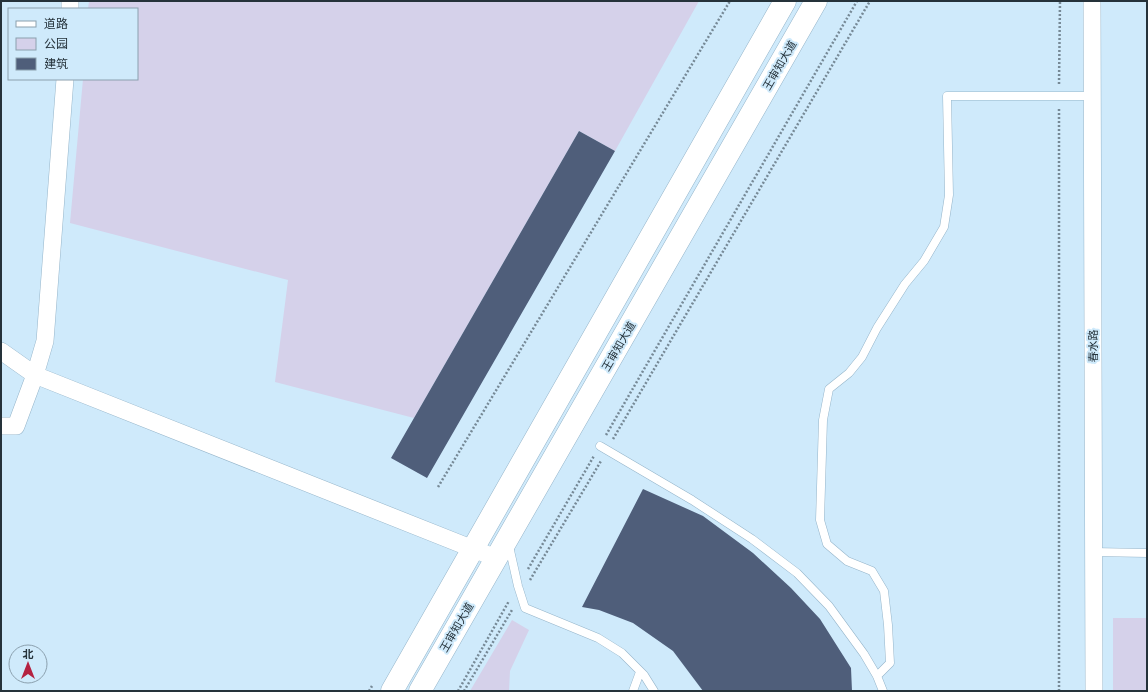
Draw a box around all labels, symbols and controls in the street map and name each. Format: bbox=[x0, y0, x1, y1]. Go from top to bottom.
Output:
legend bbox=[8, 8, 138, 80]
text: 道路 bbox=[44, 15, 68, 32]
text: 公园 bbox=[44, 35, 68, 52]
street label: 王审知大道 bbox=[759, 37, 799, 93]
text: 建筑 bbox=[44, 55, 68, 72]
street label: 王审知大道 bbox=[598, 318, 638, 374]
street label: 春水路 bbox=[1085, 330, 1100, 363]
street label: 王审知大道 bbox=[436, 599, 476, 655]
north arrow bbox=[8, 644, 48, 684]
text: 北 bbox=[23, 646, 34, 661]

